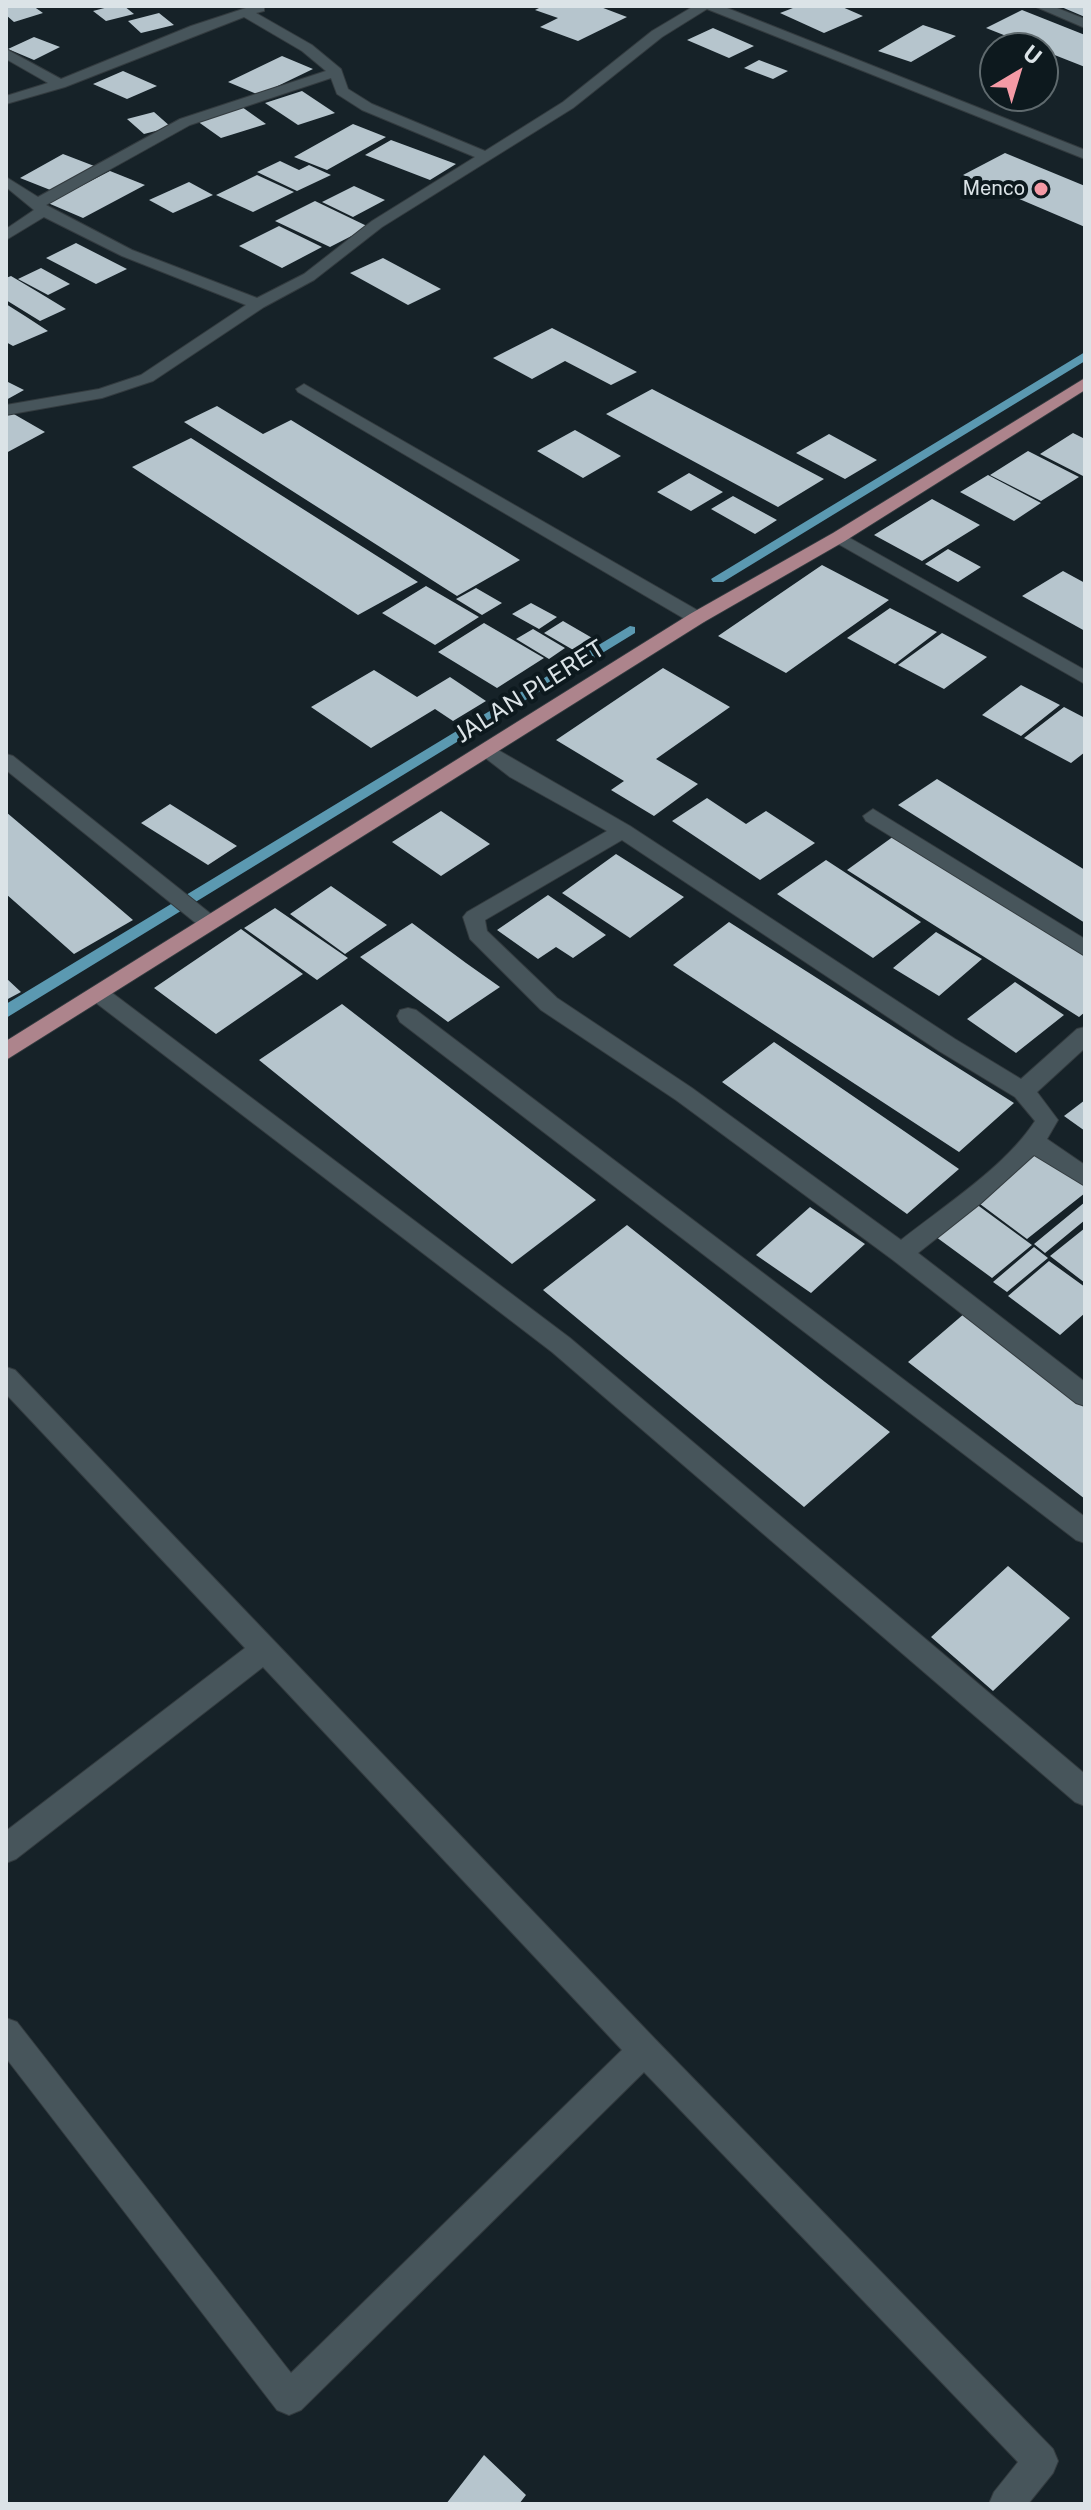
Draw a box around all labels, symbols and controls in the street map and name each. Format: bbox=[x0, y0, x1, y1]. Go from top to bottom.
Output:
north arrow bbox=[979, 32, 1059, 112]
text: U bbox=[1018, 40, 1047, 70]
place label: Menco bbox=[962, 177, 1025, 201]
marker: Menco bbox=[1032, 180, 1050, 198]
street label: JALAN PLERET bbox=[450, 635, 610, 749]

